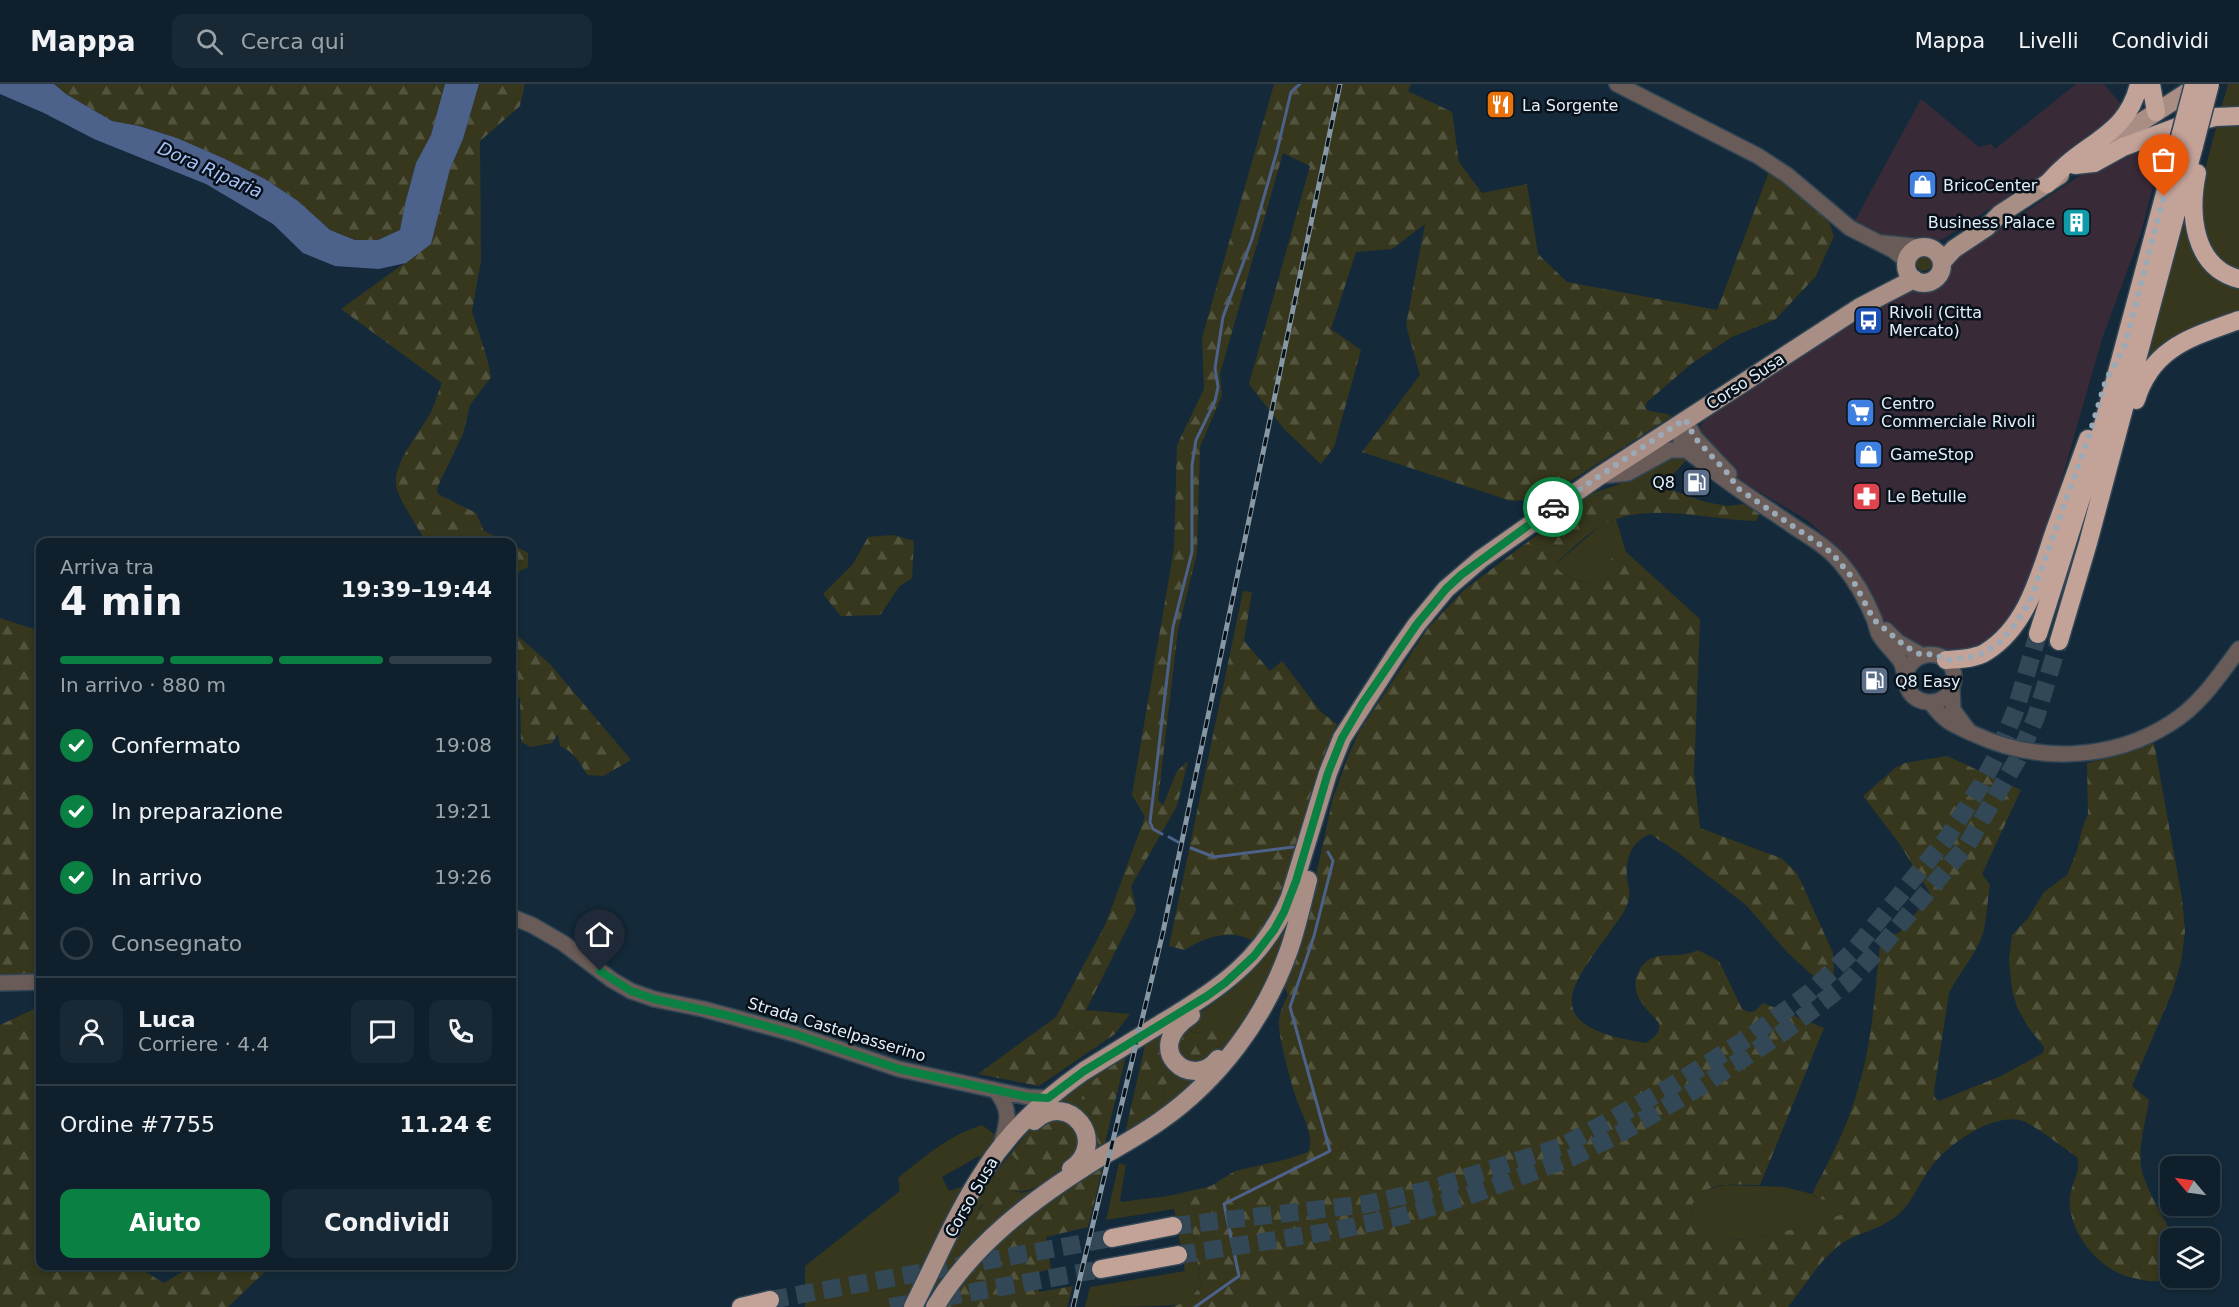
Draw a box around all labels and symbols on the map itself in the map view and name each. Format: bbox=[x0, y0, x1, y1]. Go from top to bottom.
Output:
restaurant icon: La Sorgente bbox=[1485, 89, 1517, 121]
place label: La Sorgente bbox=[1522, 96, 1618, 115]
pin bbox=[2138, 134, 2189, 196]
water label: Dora Riparia bbox=[155, 137, 266, 202]
shop icon: BricoCenter bbox=[1906, 169, 1938, 201]
place label: BricoCenter bbox=[1943, 176, 2038, 195]
building icon: Business Palace bbox=[2060, 206, 2092, 238]
place label: Business Palace bbox=[1928, 213, 2055, 232]
place label: Rivoli (Citta Mercato) bbox=[1889, 303, 1982, 340]
bus stop icon: Rivoli (Citta Mercato) bbox=[1852, 305, 1884, 337]
street label: Corso Susa bbox=[1703, 349, 1788, 414]
place label: Centro Commerciale Rivoli bbox=[1881, 394, 2035, 431]
supermarket icon: Centro Commerciale Rivoli bbox=[1844, 396, 1876, 428]
shop icon: GameStop bbox=[1853, 438, 1885, 470]
place label: GameStop bbox=[1890, 445, 1974, 464]
fuel station icon: Q8 bbox=[1680, 466, 1712, 498]
place label: Q8 bbox=[1652, 473, 1675, 492]
courier bbox=[1523, 477, 1583, 537]
pharmacy icon: Le Betulle bbox=[1850, 480, 1882, 512]
place label: Le Betulle bbox=[1887, 487, 1967, 506]
fuel station icon: Q8 Easy bbox=[1858, 665, 1890, 697]
place label: Q8 Easy bbox=[1895, 672, 1961, 691]
pin bbox=[574, 909, 625, 971]
street label: Strada Castelpasserino bbox=[746, 993, 928, 1066]
street label: Corso Susa bbox=[941, 1154, 1002, 1241]
north arrow bbox=[2160, 1156, 2220, 1216]

